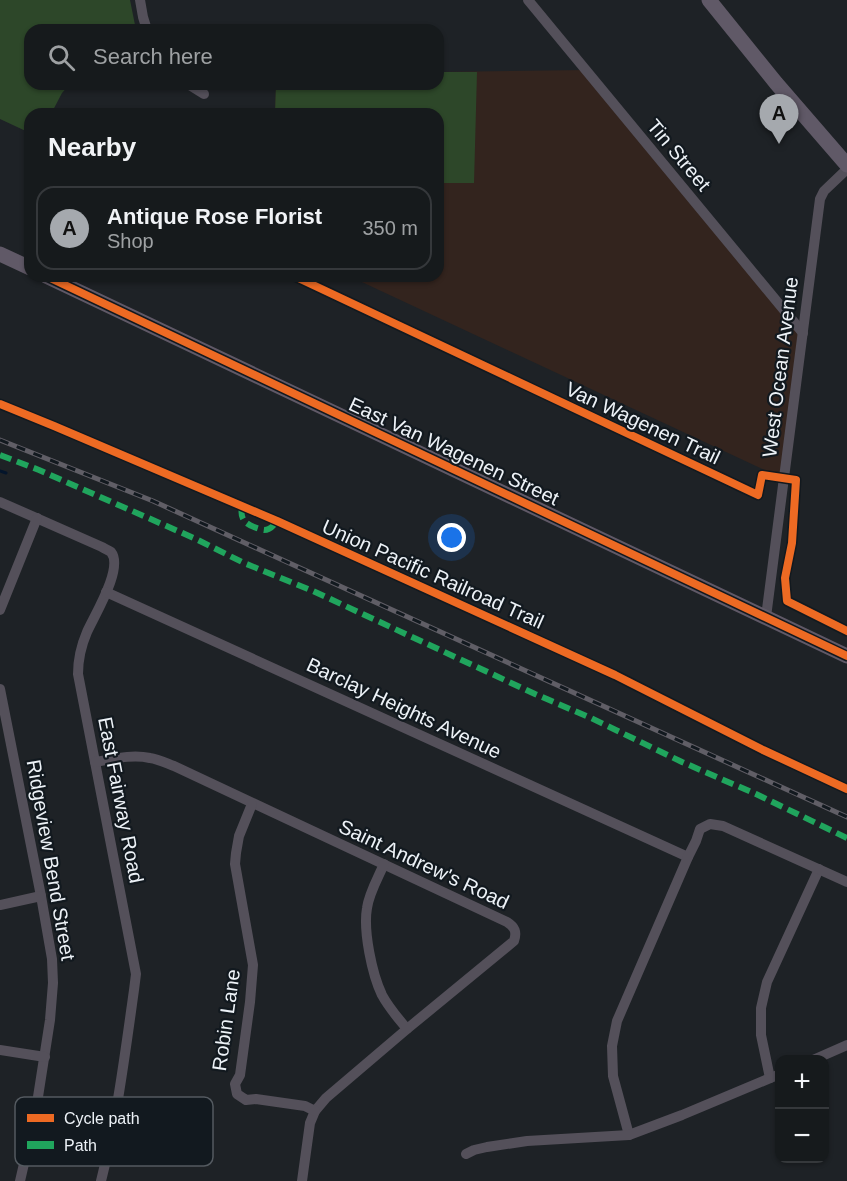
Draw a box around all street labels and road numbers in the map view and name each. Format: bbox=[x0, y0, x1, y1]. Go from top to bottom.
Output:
street label: Tin Street bbox=[643, 115, 715, 195]
street label: West Ocean Avenue bbox=[758, 276, 802, 458]
street label: Van Wagenen Trail bbox=[562, 378, 724, 468]
street label: East Van Wagenen Street bbox=[346, 393, 563, 510]
street label: Union Pacific Railroad Trail bbox=[319, 515, 547, 633]
street label: Barclay Heights Avenue bbox=[303, 653, 505, 763]
street label: East Fairway Road bbox=[94, 715, 148, 885]
street label: Ridgeview Bend Street bbox=[23, 758, 80, 963]
street label: Saint Andrew's Road bbox=[335, 815, 513, 913]
street label: Robin Lane bbox=[208, 968, 244, 1072]

